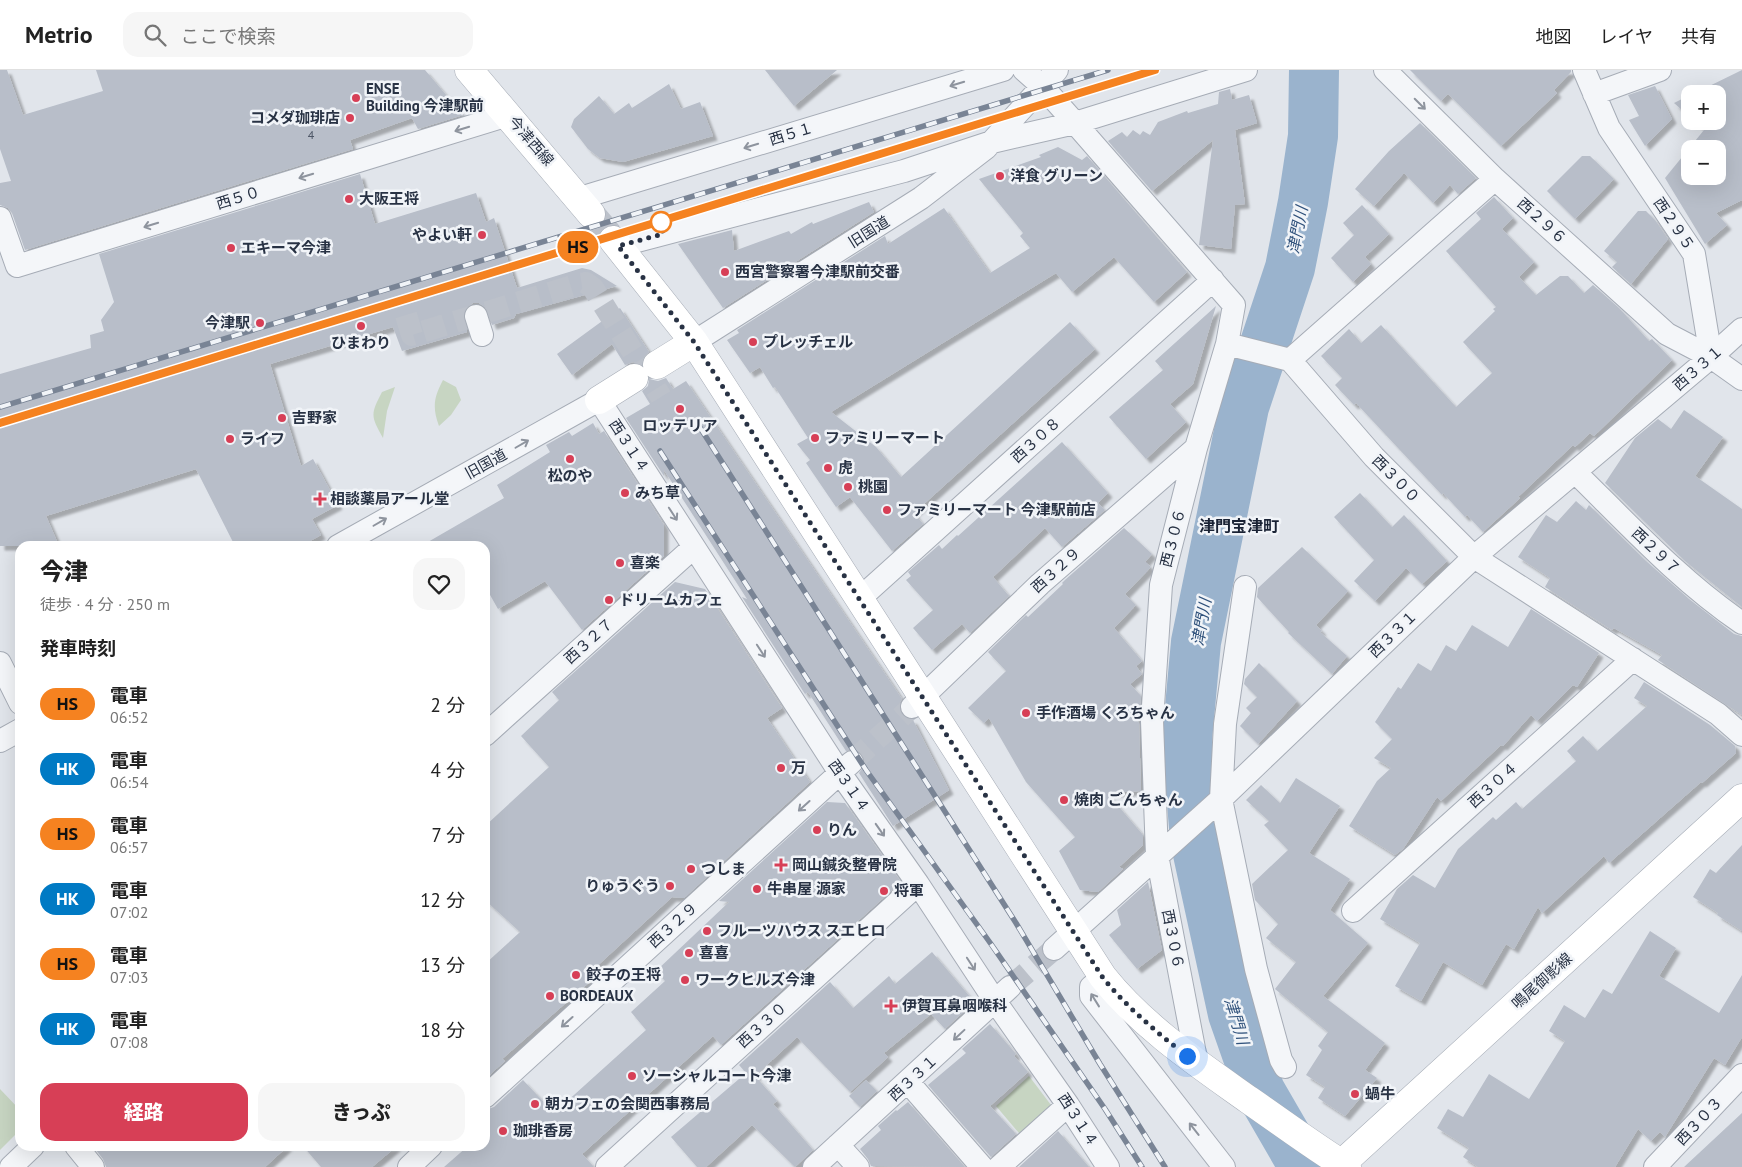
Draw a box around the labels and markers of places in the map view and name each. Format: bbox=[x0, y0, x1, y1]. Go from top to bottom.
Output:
place label: ENSE Building 今津駅前 bbox=[366, 79, 484, 115]
marker: ENSE Building 今津駅前 bbox=[350, 92, 362, 104]
place label: コメダ珈琲店 bbox=[250, 108, 340, 127]
marker: コメダ珈琲店 bbox=[344, 112, 356, 124]
place label: 洋食 グリーン bbox=[1010, 166, 1103, 185]
marker: 洋食 グリーン bbox=[994, 170, 1006, 182]
place label: 大阪王将 bbox=[359, 189, 419, 208]
marker: 大阪王将 bbox=[343, 193, 355, 205]
unlabelled marker bbox=[650, 211, 672, 233]
place label: やよい軒 bbox=[412, 225, 472, 244]
marker: やよい軒 bbox=[476, 229, 488, 241]
place label: エキーマ今津 bbox=[241, 238, 331, 257]
marker: エキーマ今津 bbox=[225, 242, 237, 254]
place label: 西宮警察署今津駅前交番 bbox=[735, 262, 900, 281]
marker: 西宮警察署今津駅前交番 bbox=[719, 266, 731, 278]
place label: 今津駅 bbox=[205, 313, 250, 332]
marker: 今津駅 bbox=[254, 317, 266, 329]
marker: ひまわり bbox=[355, 320, 367, 332]
place label: プレッチェル bbox=[763, 332, 853, 351]
place label: ひまわり bbox=[331, 333, 391, 352]
marker: プレッチェル bbox=[747, 336, 759, 348]
marker: ロッテリア bbox=[674, 403, 686, 415]
place label: 吉野家 bbox=[292, 408, 337, 427]
marker: 吉野家 bbox=[276, 412, 288, 424]
place label: ロッテリア bbox=[642, 416, 718, 435]
place label: ファミリーマート bbox=[825, 428, 945, 447]
place label: ライフ bbox=[240, 429, 285, 448]
marker: ファミリーマート bbox=[809, 432, 821, 444]
marker: ライフ bbox=[224, 433, 236, 445]
marker: 松のや bbox=[564, 453, 576, 465]
place label: 虎 bbox=[838, 458, 853, 477]
marker: 虎 bbox=[822, 462, 834, 474]
place label: 松のや bbox=[547, 466, 593, 485]
place label: 桃園 bbox=[858, 477, 888, 496]
marker: 桃園 bbox=[842, 481, 854, 493]
place label: みち草 bbox=[635, 483, 680, 502]
marker: みち草 bbox=[619, 487, 631, 499]
place label: 相談薬局アール堂 bbox=[330, 489, 449, 508]
marker: 相談薬局アール堂 bbox=[314, 493, 326, 505]
place label: ファミリーマート 今津駅前店 bbox=[897, 500, 1096, 519]
marker: ファミリーマート 今津駅前店 bbox=[881, 504, 893, 516]
place label: 喜楽 bbox=[630, 553, 660, 572]
marker: 喜楽 bbox=[614, 557, 626, 569]
place label: ドリームカフェ bbox=[619, 590, 724, 609]
marker: ドリームカフェ bbox=[603, 594, 615, 606]
place label: 手作酒場 くろちゃん bbox=[1036, 703, 1175, 722]
marker: 手作酒場 くろちゃん bbox=[1020, 707, 1032, 719]
place label: 万 bbox=[791, 758, 806, 777]
marker: 万 bbox=[775, 762, 787, 774]
place label: 焼肉 ごんちゃん bbox=[1074, 790, 1183, 809]
marker: 焼肉 ごんちゃん bbox=[1058, 794, 1070, 806]
place label: りん bbox=[827, 820, 857, 839]
marker: りん bbox=[811, 824, 823, 836]
place label: 岡山鍼灸整骨院 bbox=[792, 855, 897, 874]
marker: 岡山鍼灸整骨院 bbox=[774, 858, 788, 872]
place label: つしま bbox=[701, 859, 746, 878]
marker: つしま bbox=[685, 863, 697, 875]
place label: りゅうぐう bbox=[585, 876, 660, 895]
place label: 牛串屋 源家 bbox=[767, 879, 846, 898]
marker: りゅうぐう bbox=[664, 880, 676, 892]
place label: 将軍 bbox=[894, 881, 924, 900]
marker: 牛串屋 源家 bbox=[751, 883, 763, 895]
marker: 将軍 bbox=[878, 885, 890, 897]
place label: フルーツハウス スエヒロ bbox=[717, 921, 886, 940]
marker: フルーツハウス スエヒロ bbox=[701, 925, 713, 937]
place label: 喜喜 bbox=[699, 943, 729, 962]
marker: 喜喜 bbox=[683, 947, 695, 959]
place label: 餃子の王将 bbox=[586, 965, 661, 984]
marker: 餃子の王将 bbox=[570, 969, 582, 981]
place label: ワークヒルズ今津 bbox=[695, 970, 815, 989]
marker: ワークヒルズ今津 bbox=[679, 974, 691, 986]
place label: BORDEAUX bbox=[560, 986, 634, 1005]
marker: BORDEAUX bbox=[544, 990, 556, 1002]
place label: 伊賀耳鼻咽喉科 bbox=[902, 996, 1007, 1015]
marker: 伊賀耳鼻咽喉科 bbox=[884, 999, 898, 1013]
place label: ソーシャルコート今津 bbox=[642, 1066, 791, 1085]
marker: ソーシャルコート今津 bbox=[626, 1070, 638, 1082]
place label: 蝸牛 bbox=[1365, 1084, 1395, 1103]
marker: 蝸牛 bbox=[1349, 1088, 1361, 1100]
place label: 朝カフェの会関西事務局 bbox=[545, 1094, 710, 1113]
marker: 朝カフェの会関西事務局 bbox=[529, 1098, 541, 1110]
place label: 珈琲香房 bbox=[513, 1121, 573, 1140]
marker: 珈琲香房 bbox=[497, 1125, 509, 1137]

